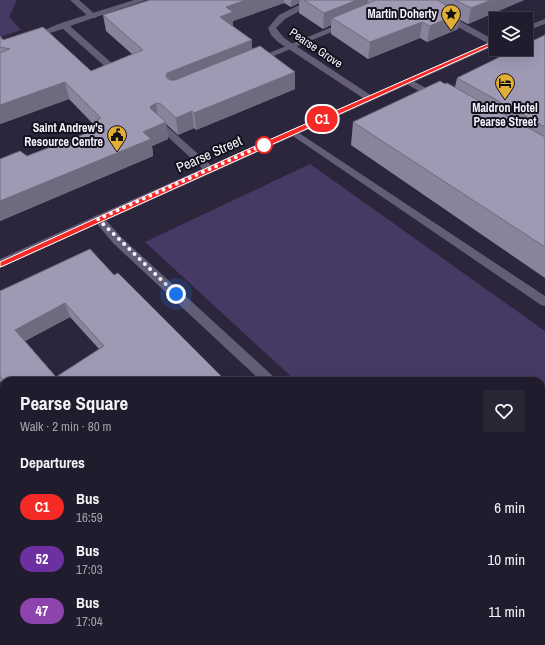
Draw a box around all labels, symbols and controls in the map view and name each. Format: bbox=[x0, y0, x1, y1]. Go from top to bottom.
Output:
place icon: Martin Doherty bbox=[440, 3, 462, 31]
place label: Martin Doherty bbox=[368, 6, 438, 22]
map controls bbox=[489, 12, 533, 56]
button: layers bbox=[489, 12, 533, 56]
street label: Pearse Grove bbox=[286, 24, 346, 72]
hotel icon: Maldron Hotel Pearse Street bbox=[494, 72, 516, 100]
place label: Maldron Hotel Pearse Street bbox=[472, 100, 538, 130]
line badge: C1 bbox=[304, 106, 340, 132]
text: C1 bbox=[315, 110, 329, 128]
place label: Saint Andrew's Resource Centre bbox=[24, 120, 104, 150]
public building icon: Saint Andrew's Resource Centre bbox=[106, 124, 128, 152]
street label: Pearse Street bbox=[173, 132, 245, 176]
unlabelled marker bbox=[255, 136, 273, 154]
your location bbox=[166, 284, 186, 304]
text: Pearse Square bbox=[20, 390, 128, 416]
button: heart bbox=[483, 390, 525, 432]
text: Walk · 2 min · 80 m bbox=[20, 418, 111, 435]
text: Departures bbox=[20, 452, 85, 473]
text: Bus bbox=[76, 488, 99, 509]
text: 6 min bbox=[494, 497, 525, 518]
text: C1 bbox=[35, 498, 49, 516]
text: 16:59 bbox=[76, 509, 103, 526]
text: Bus bbox=[76, 540, 99, 561]
text: 10 min bbox=[487, 549, 525, 570]
text: 52 bbox=[36, 550, 48, 568]
text: 17:03 bbox=[76, 561, 103, 578]
text: Bus bbox=[76, 592, 99, 613]
text: 11 min bbox=[488, 601, 525, 622]
text: 47 bbox=[36, 602, 48, 620]
text: 17:04 bbox=[76, 613, 103, 630]

